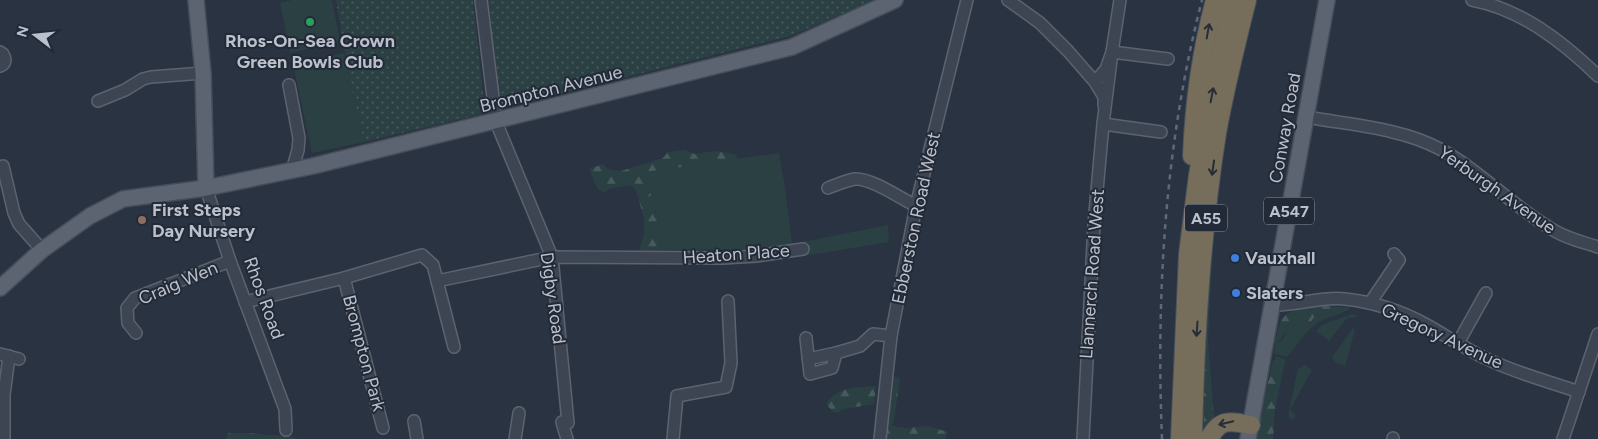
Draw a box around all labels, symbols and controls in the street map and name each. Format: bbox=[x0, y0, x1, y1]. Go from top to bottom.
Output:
north arrow bbox=[10, 10, 60, 60]
marker: Rhos-On-Sea Crown Green Bowls Club bbox=[304, 16, 316, 28]
text: N bbox=[13, 24, 33, 39]
one-way arrow bbox=[1203, 24, 1213, 40]
place label: Rhos-On-Sea Crown Green Bowls Club bbox=[225, 30, 395, 73]
street label: Brompton Avenue bbox=[477, 61, 625, 117]
street label: Conway Road bbox=[1264, 71, 1306, 185]
one-way arrow bbox=[1208, 87, 1218, 103]
street label: Ebberston Road West bbox=[887, 130, 945, 306]
street label: Yerburgh Avenue bbox=[1434, 141, 1560, 239]
one-way arrow bbox=[1208, 159, 1218, 175]
street label: Llannerch Road West bbox=[1075, 188, 1109, 360]
road number: A547 bbox=[1264, 198, 1314, 225]
place label: First Steps Day Nursery bbox=[152, 199, 256, 242]
road number: A55 bbox=[1185, 204, 1227, 232]
marker: First Steps Day Nursery bbox=[136, 214, 148, 226]
street label: Heaton Place bbox=[682, 239, 790, 269]
place label: Vauxhall bbox=[1245, 247, 1315, 269]
street label: Digby Road bbox=[536, 251, 570, 345]
marker: Vauxhall bbox=[1229, 252, 1241, 264]
street label: Rhos Road bbox=[239, 254, 289, 342]
street label: Craig Wen bbox=[135, 256, 221, 310]
place label: Slaters bbox=[1246, 282, 1304, 304]
marker: Slaters bbox=[1230, 287, 1242, 299]
street label: Brompton Park bbox=[338, 292, 390, 414]
street label: Gregory Avenue bbox=[1378, 298, 1506, 374]
one-way arrow bbox=[1192, 321, 1201, 337]
one-way arrow bbox=[1218, 419, 1234, 428]

